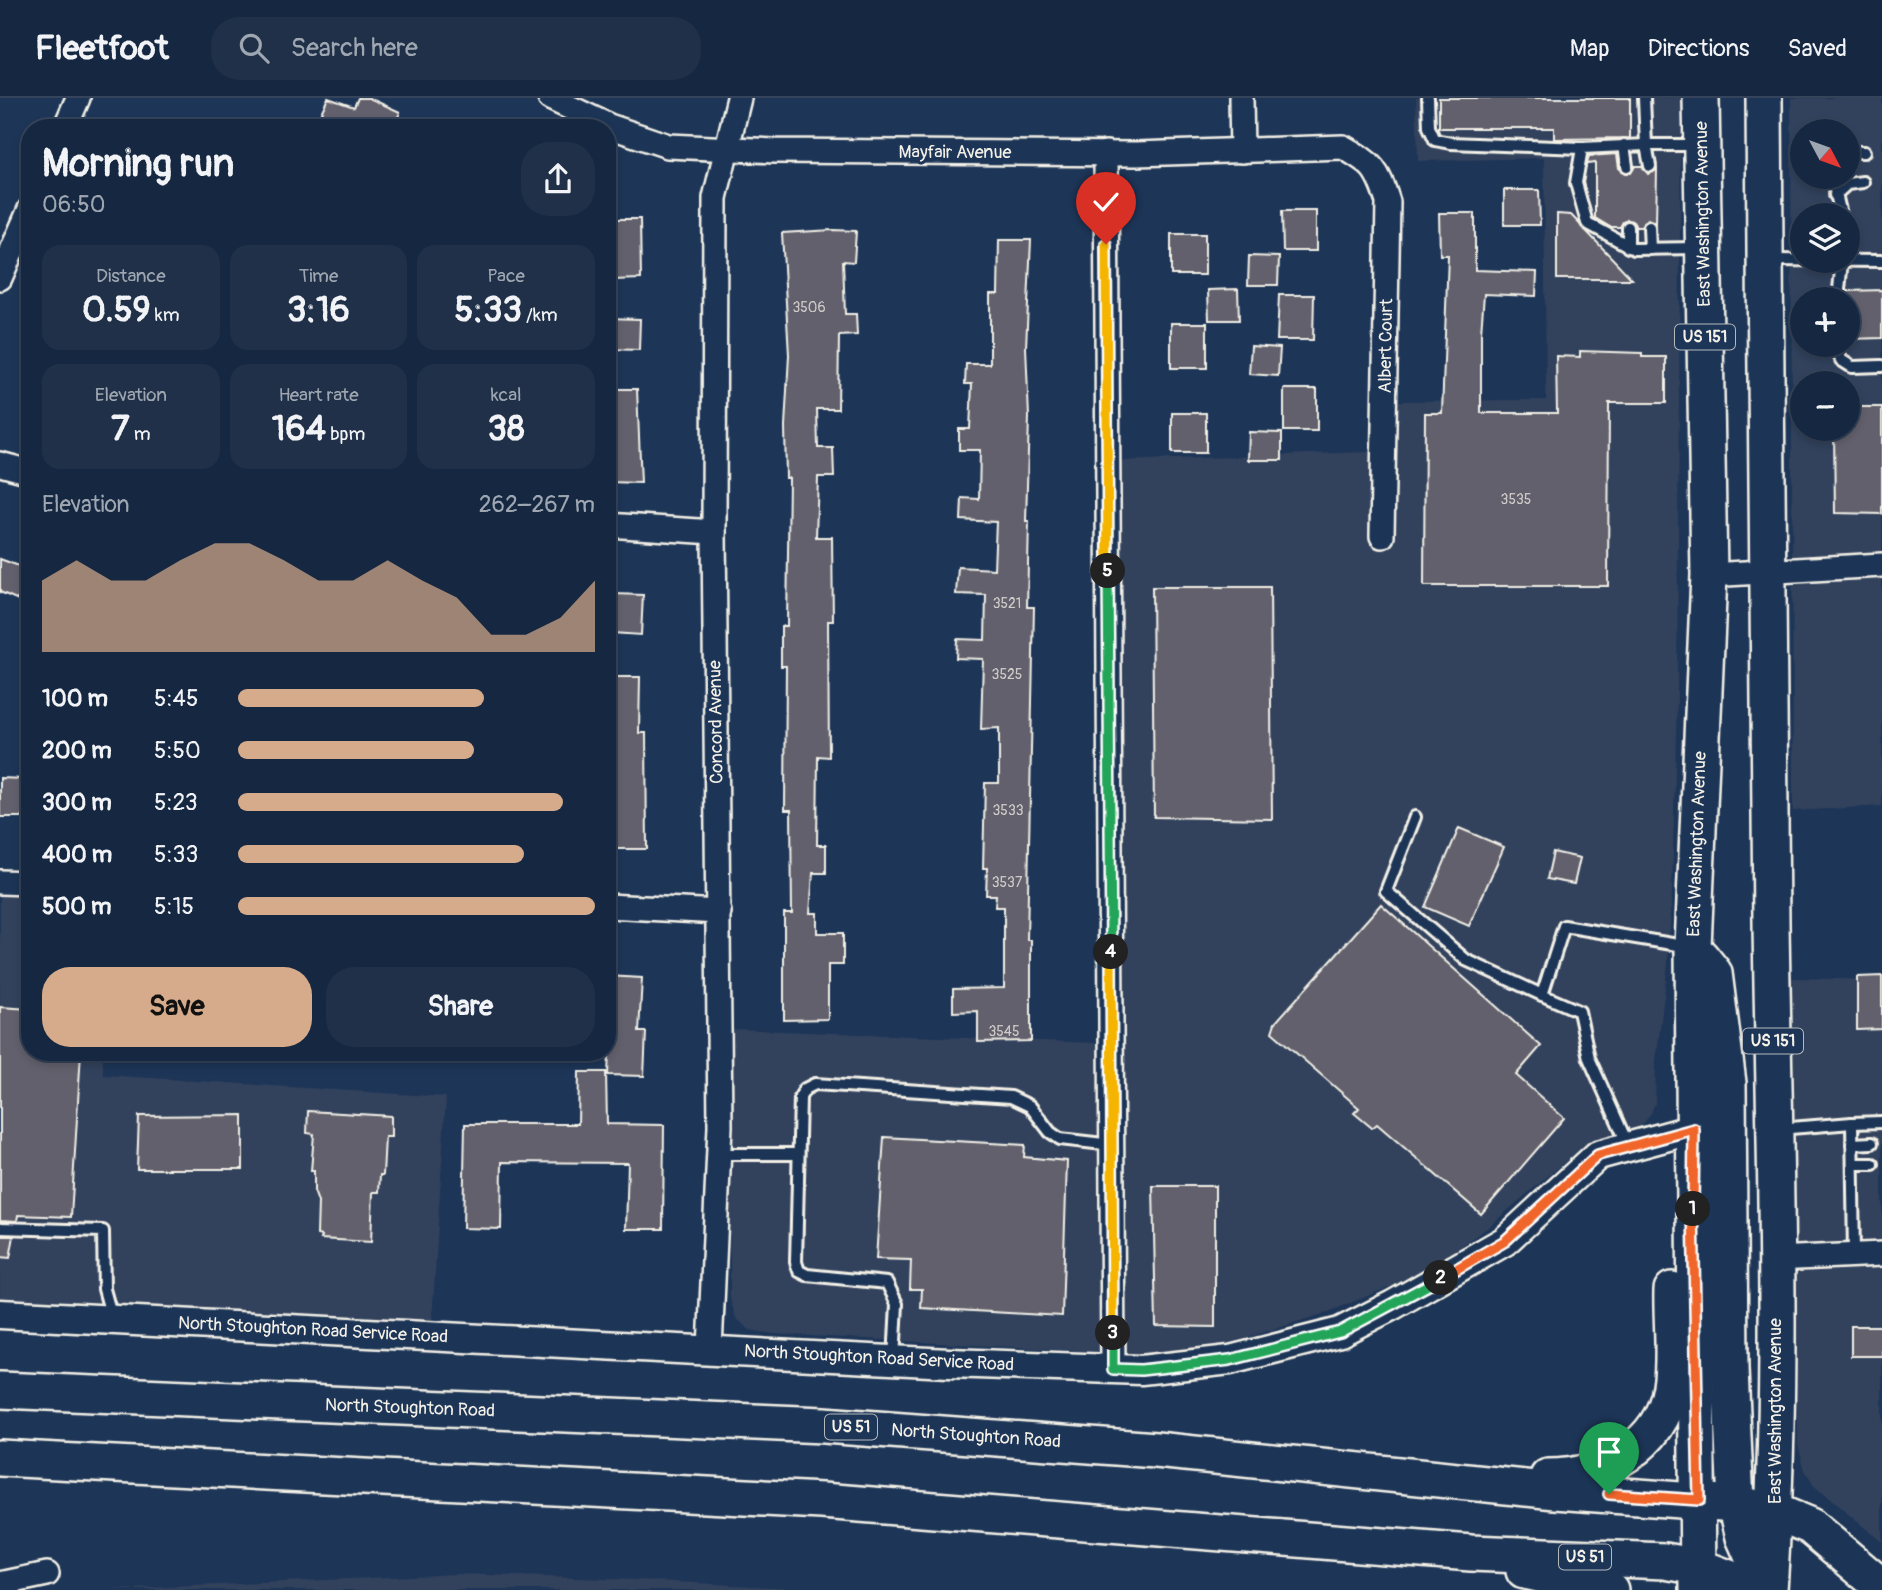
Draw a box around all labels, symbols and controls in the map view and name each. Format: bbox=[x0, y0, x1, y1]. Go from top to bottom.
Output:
search box bbox=[211, 17, 701, 80]
text: Fleetfoot bbox=[35, 28, 169, 69]
icon: search bbox=[235, 29, 273, 67]
text: Search here bbox=[291, 32, 418, 64]
text: Map bbox=[1570, 34, 1610, 63]
text: Directions bbox=[1648, 34, 1749, 63]
text: Saved bbox=[1787, 34, 1847, 63]
north arrow bbox=[1790, 119, 1860, 189]
map controls bbox=[1790, 119, 1860, 441]
street label: East Washington Avenue bbox=[1690, 121, 1716, 307]
text: Morning run bbox=[42, 140, 234, 188]
street label: Mayfair Avenue bbox=[899, 141, 1012, 164]
button: share bbox=[521, 142, 595, 216]
pin bbox=[1076, 172, 1136, 244]
icon: check bbox=[1087, 183, 1125, 221]
text: 06:50 bbox=[42, 190, 105, 219]
button: layers bbox=[1790, 203, 1860, 273]
text: Distance bbox=[96, 264, 166, 288]
text: Time bbox=[299, 264, 338, 288]
text: Pace bbox=[487, 264, 525, 288]
button: + bbox=[1790, 287, 1860, 357]
text: 0.59 bbox=[82, 288, 151, 332]
text: 3:16 bbox=[287, 288, 350, 332]
text: 5:33 bbox=[455, 288, 522, 332]
street label: Albert Court bbox=[1374, 298, 1398, 394]
house number: 3506 bbox=[792, 299, 826, 316]
text: km bbox=[151, 303, 180, 327]
text: /km bbox=[522, 303, 558, 327]
road number: US 151 bbox=[1675, 325, 1735, 350]
button: − bbox=[1790, 371, 1860, 441]
text: Elevation bbox=[95, 383, 167, 407]
text: Heart rate bbox=[278, 383, 359, 407]
text: kcal bbox=[491, 383, 522, 407]
text: 7 bbox=[111, 407, 130, 451]
text: 164 bbox=[272, 407, 326, 451]
text: 38 bbox=[488, 407, 525, 451]
text: m bbox=[130, 422, 151, 446]
text: bpm bbox=[326, 422, 365, 446]
text: Elevation bbox=[42, 490, 130, 519]
text: 262–267 m bbox=[479, 490, 595, 519]
house number: 3535 bbox=[1501, 491, 1531, 508]
pin: 5 bbox=[1090, 554, 1126, 588]
text: 5 bbox=[1102, 558, 1113, 582]
house number: 3521 bbox=[993, 595, 1021, 612]
street label: Concord Avenue bbox=[703, 660, 729, 784]
house number: 3525 bbox=[992, 666, 1022, 683]
text: 100 m bbox=[42, 684, 108, 713]
text: 5:45 bbox=[154, 684, 198, 713]
text: 200 m bbox=[42, 736, 112, 765]
text: 5:50 bbox=[154, 736, 201, 765]
street label: East Washington Avenue bbox=[1682, 751, 1712, 937]
text: 300 m bbox=[42, 788, 112, 817]
text: 5:23 bbox=[154, 788, 198, 817]
house number: 3533 bbox=[992, 802, 1024, 819]
text: 400 m bbox=[42, 840, 112, 869]
text: 5:33 bbox=[154, 840, 198, 869]
house number: 3537 bbox=[992, 874, 1023, 891]
text: 500 m bbox=[42, 892, 111, 921]
text: 5:15 bbox=[154, 892, 194, 921]
pin: 4 bbox=[1094, 934, 1128, 970]
text: 4 bbox=[1105, 939, 1116, 963]
button: Save bbox=[42, 967, 312, 1047]
button: Share bbox=[326, 967, 595, 1047]
house number: 3545 bbox=[988, 1023, 1020, 1040]
road number: US 151 bbox=[1743, 1029, 1803, 1054]
pin: 1 bbox=[1676, 1192, 1710, 1226]
text: 1 bbox=[1689, 1196, 1696, 1220]
pin: 2 bbox=[1424, 1260, 1458, 1296]
text: 2 bbox=[1435, 1265, 1446, 1289]
street label: North Stoughton Road Service Road bbox=[177, 1311, 449, 1349]
pin: 3 bbox=[1096, 1316, 1130, 1350]
street label: East Washington Avenue bbox=[1764, 1318, 1787, 1504]
text: 3 bbox=[1107, 1320, 1118, 1344]
street label: North Stoughton Road Service Road bbox=[743, 1339, 1015, 1377]
street label: North Stoughton Road bbox=[325, 1394, 495, 1422]
road number: US 51 bbox=[825, 1414, 877, 1440]
street label: North Stoughton Road bbox=[890, 1419, 1062, 1453]
pin bbox=[1579, 1422, 1639, 1494]
icon: arrive bbox=[1590, 1433, 1628, 1471]
road number: US 51 bbox=[1559, 1544, 1611, 1569]

